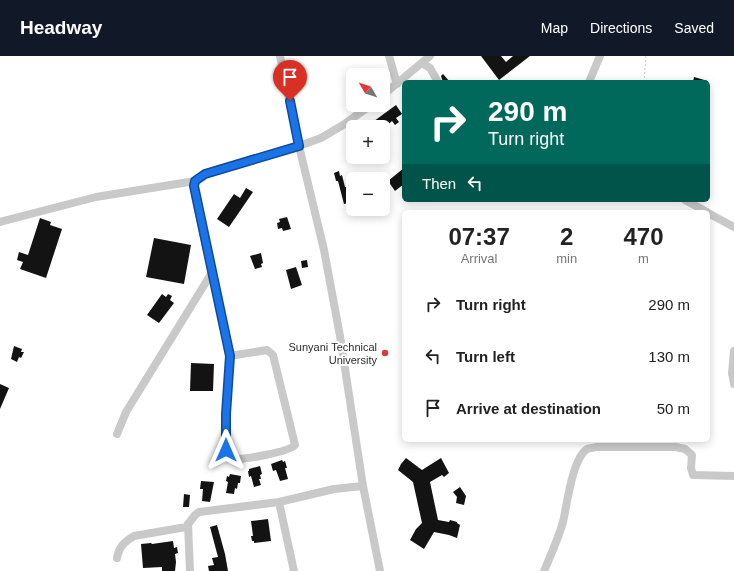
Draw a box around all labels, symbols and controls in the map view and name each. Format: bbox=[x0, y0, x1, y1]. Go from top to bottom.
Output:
text: Headway bbox=[20, 17, 102, 38]
text: Map bbox=[541, 20, 568, 36]
text: Directions bbox=[590, 20, 652, 36]
text: Saved bbox=[674, 20, 714, 36]
pin bbox=[273, 60, 307, 101]
icon: arrive bbox=[279, 66, 301, 88]
north arrow bbox=[346, 68, 390, 112]
map controls bbox=[346, 68, 390, 216]
icon: right bbox=[422, 96, 474, 148]
text: 290 m bbox=[488, 96, 567, 127]
button: + bbox=[346, 120, 390, 164]
text: Turn right bbox=[488, 129, 564, 149]
button: − bbox=[346, 172, 390, 216]
icon: left bbox=[464, 172, 486, 194]
text: Then bbox=[422, 175, 456, 192]
text: 07:37 bbox=[448, 223, 510, 250]
text: 2 bbox=[560, 223, 573, 250]
text: 470 bbox=[624, 223, 664, 250]
text: Arrival bbox=[461, 251, 498, 266]
text: min bbox=[556, 251, 577, 266]
text: m bbox=[638, 251, 649, 266]
icon: right bbox=[422, 293, 444, 315]
text: Turn right bbox=[456, 296, 526, 313]
text: 290 m bbox=[648, 296, 690, 313]
place label: Sunyani Technical University bbox=[289, 341, 377, 366]
icon: left bbox=[422, 345, 444, 367]
marker: Sunyani Technical University bbox=[380, 348, 390, 358]
text: Turn left bbox=[456, 348, 515, 365]
text: 130 m bbox=[648, 348, 690, 365]
icon: arrive bbox=[422, 397, 444, 419]
text: Arrive at destination bbox=[456, 400, 601, 417]
text: 50 m bbox=[657, 400, 690, 417]
position arrow bbox=[205, 429, 247, 471]

